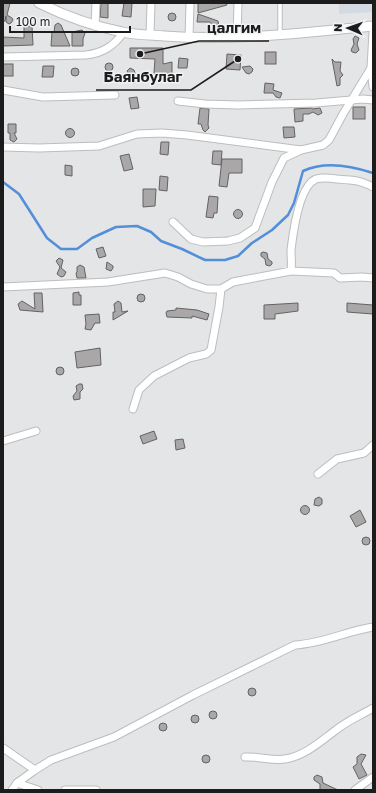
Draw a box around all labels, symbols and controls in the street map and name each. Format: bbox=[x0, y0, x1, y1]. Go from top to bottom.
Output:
scale bar bbox=[10, 8, 130, 34]
north arrow bbox=[328, 8, 368, 48]
text: 100 m bbox=[16, 14, 50, 29]
callout: цалгим bbox=[199, 14, 269, 41]
text: цалгим bbox=[207, 18, 261, 36]
text: N bbox=[331, 23, 344, 32]
callout: Баянбулаг bbox=[96, 63, 191, 90]
text: Баянбулаг bbox=[104, 67, 183, 85]

